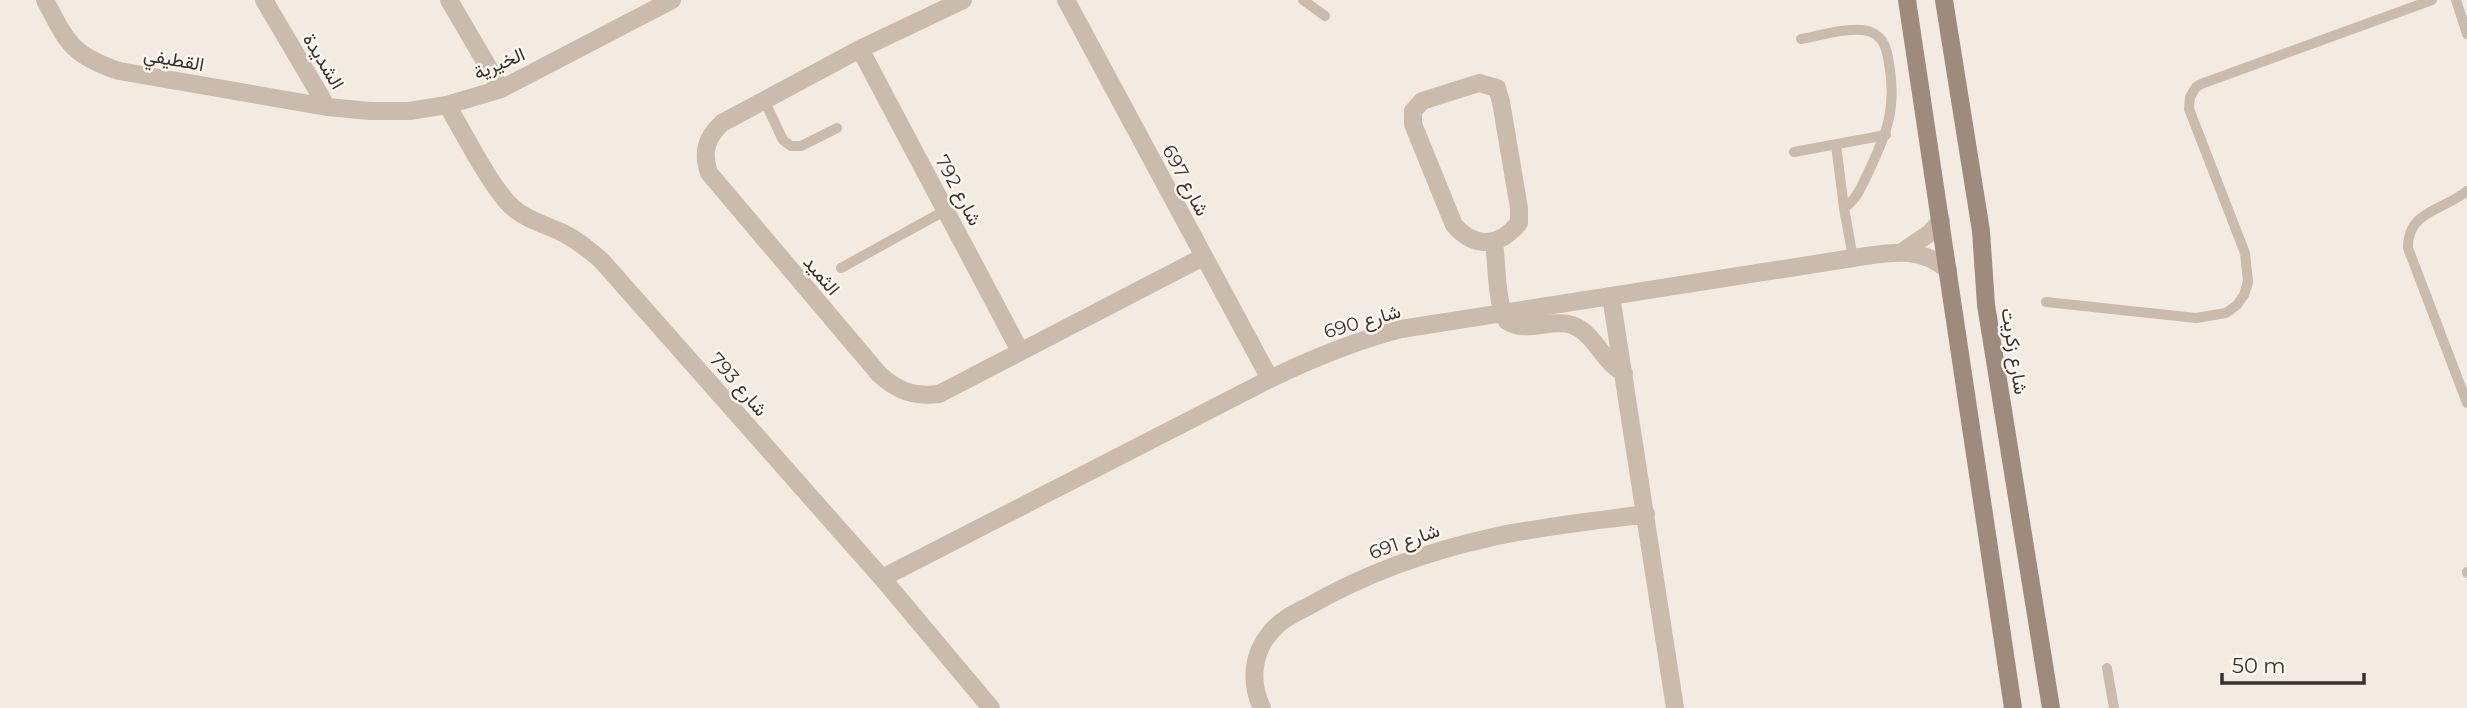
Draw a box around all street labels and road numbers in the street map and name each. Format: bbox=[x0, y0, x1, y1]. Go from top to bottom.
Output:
street label: الشديدة bbox=[298, 29, 349, 93]
street label: الخيرية bbox=[470, 42, 528, 84]
street label: القطيفي bbox=[141, 43, 206, 80]
street label: شارع 697 bbox=[1156, 141, 1214, 220]
street label: شارع 792 bbox=[930, 151, 987, 230]
street label: الثميد bbox=[798, 251, 845, 300]
street label: شارع 690 bbox=[1321, 300, 1404, 344]
street label: شارع زكريت bbox=[1995, 306, 2033, 396]
street label: شارع 793 bbox=[704, 348, 772, 421]
street label: شارع 691 bbox=[1366, 519, 1443, 565]

